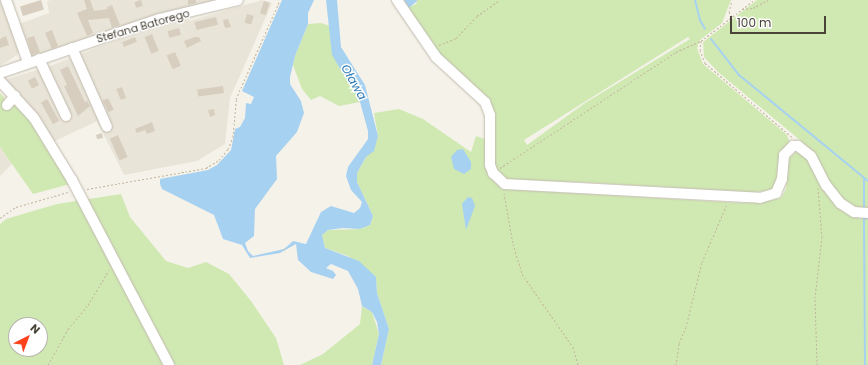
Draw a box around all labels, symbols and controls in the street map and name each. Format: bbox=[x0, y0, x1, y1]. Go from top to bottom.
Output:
street label: Stefana Batorego bbox=[95, 6, 191, 46]
scale bar bbox=[732, 8, 828, 34]
text: 100 m bbox=[737, 14, 771, 31]
water label: Oława bbox=[338, 62, 370, 102]
north arrow bbox=[8, 317, 48, 357]
text: N bbox=[27, 320, 44, 338]

